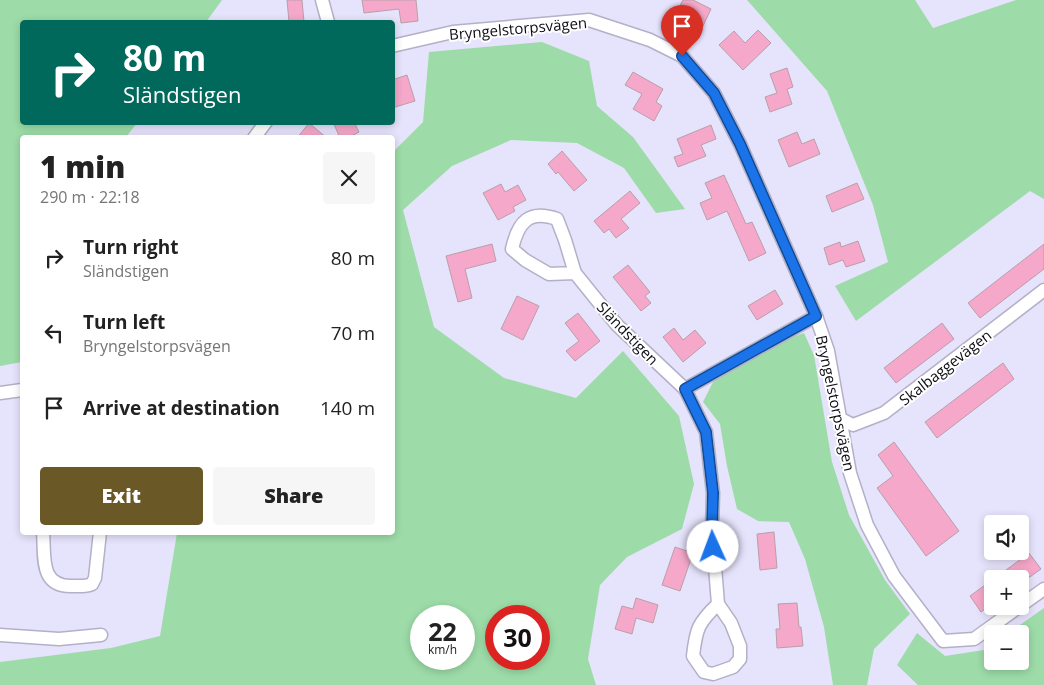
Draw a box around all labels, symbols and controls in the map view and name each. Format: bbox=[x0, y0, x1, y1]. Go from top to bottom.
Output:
pin bbox=[661, 5, 703, 56]
street label: Bryngelstorpsvägen bbox=[448, 12, 588, 44]
icon: arrive bbox=[668, 12, 696, 40]
text: 80 m bbox=[123, 34, 206, 81]
icon: right bbox=[40, 40, 105, 105]
text: Sländstigen bbox=[123, 79, 241, 109]
text: 1 min bbox=[40, 146, 125, 187]
button: close bbox=[323, 152, 375, 204]
text: 290 m · 22:18 bbox=[40, 186, 140, 208]
text: Turn right bbox=[83, 234, 178, 260]
icon: right bbox=[40, 244, 68, 272]
text: 80 m bbox=[331, 245, 375, 271]
text: Sländstigen bbox=[83, 260, 169, 282]
street label: Sländstigen bbox=[593, 297, 663, 369]
text: Turn left bbox=[83, 309, 165, 335]
icon: left bbox=[40, 319, 68, 347]
text: 70 m bbox=[331, 320, 375, 346]
street label: Skalbaggevägen bbox=[895, 325, 995, 409]
street label: Bryngelstorpsvägen bbox=[812, 333, 860, 473]
text: Bryngelstorpsvägen bbox=[83, 335, 231, 357]
icon: arrive bbox=[40, 394, 68, 422]
text: Arrive at destination bbox=[83, 395, 280, 421]
text: 140 m bbox=[320, 395, 375, 421]
button: Exit bbox=[40, 467, 203, 525]
button: Share bbox=[213, 467, 375, 525]
map controls bbox=[984, 515, 1029, 670]
button: sound bbox=[984, 515, 1029, 560]
position arrow bbox=[686, 520, 738, 572]
button: + bbox=[984, 570, 1029, 615]
speed limit sign: 30 bbox=[485, 605, 550, 670]
text: 22 bbox=[428, 614, 457, 648]
button: − bbox=[984, 625, 1029, 670]
text: km/h bbox=[428, 641, 457, 658]

